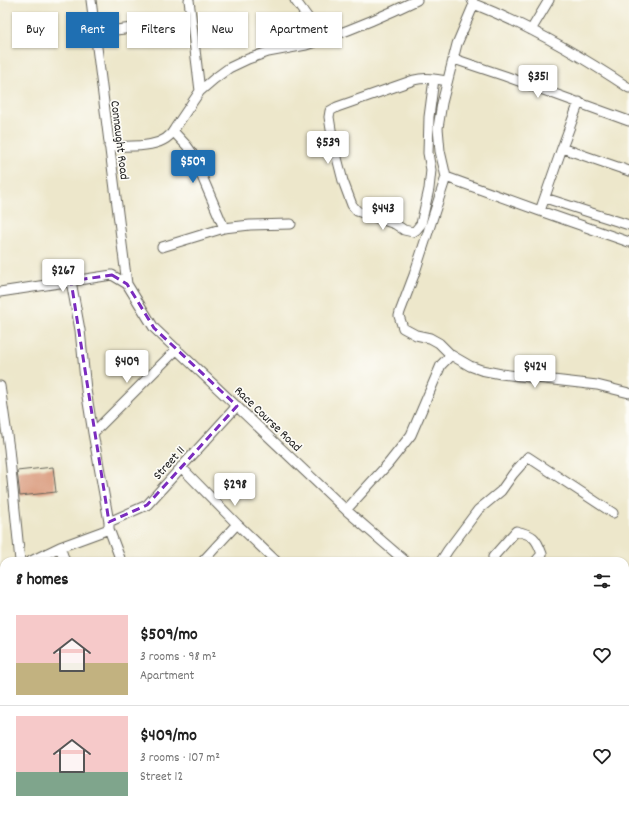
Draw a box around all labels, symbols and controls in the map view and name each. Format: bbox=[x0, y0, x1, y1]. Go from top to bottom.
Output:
chip: Buy bbox=[12, 12, 58, 48]
chip: Rent bbox=[66, 12, 119, 48]
chip: Filters bbox=[127, 12, 190, 48]
chip: New bbox=[198, 12, 248, 48]
chip: Apartment bbox=[256, 12, 342, 48]
pin: $351 bbox=[514, 65, 562, 99]
text: $351 bbox=[527, 68, 549, 87]
street label: Connaught Road bbox=[104, 100, 133, 181]
pin: $539 bbox=[304, 131, 352, 165]
text: $539 bbox=[316, 134, 340, 153]
pin: $509 bbox=[169, 150, 217, 184]
text: $509 bbox=[180, 153, 206, 172]
pin: $443 bbox=[359, 197, 407, 231]
text: $443 bbox=[371, 200, 395, 219]
pin: $267 bbox=[39, 259, 87, 293]
text: $267 bbox=[51, 262, 75, 281]
pin: $409 bbox=[103, 350, 151, 384]
text: $409 bbox=[114, 353, 140, 372]
pin: $424 bbox=[511, 355, 559, 389]
text: $424 bbox=[523, 358, 547, 377]
street label: Race Course Road bbox=[229, 383, 305, 457]
street label: Street 11 bbox=[149, 442, 190, 485]
pin: $298 bbox=[211, 473, 259, 507]
text: $298 bbox=[223, 476, 247, 495]
text: 8 homes bbox=[16, 569, 68, 593]
icon: filters bbox=[591, 570, 613, 592]
text: $509/mo bbox=[140, 624, 198, 648]
icon: home bbox=[48, 631, 96, 679]
icon: heart bbox=[591, 644, 613, 666]
text: 3 rooms · 98 m² bbox=[140, 648, 216, 667]
text: Apartment bbox=[140, 667, 194, 686]
text: $409/mo bbox=[140, 725, 197, 749]
icon: home bbox=[48, 732, 96, 780]
icon: heart bbox=[591, 745, 613, 767]
text: 3 rooms · 107 m² bbox=[140, 749, 220, 768]
text: Street 12 bbox=[140, 768, 183, 787]

